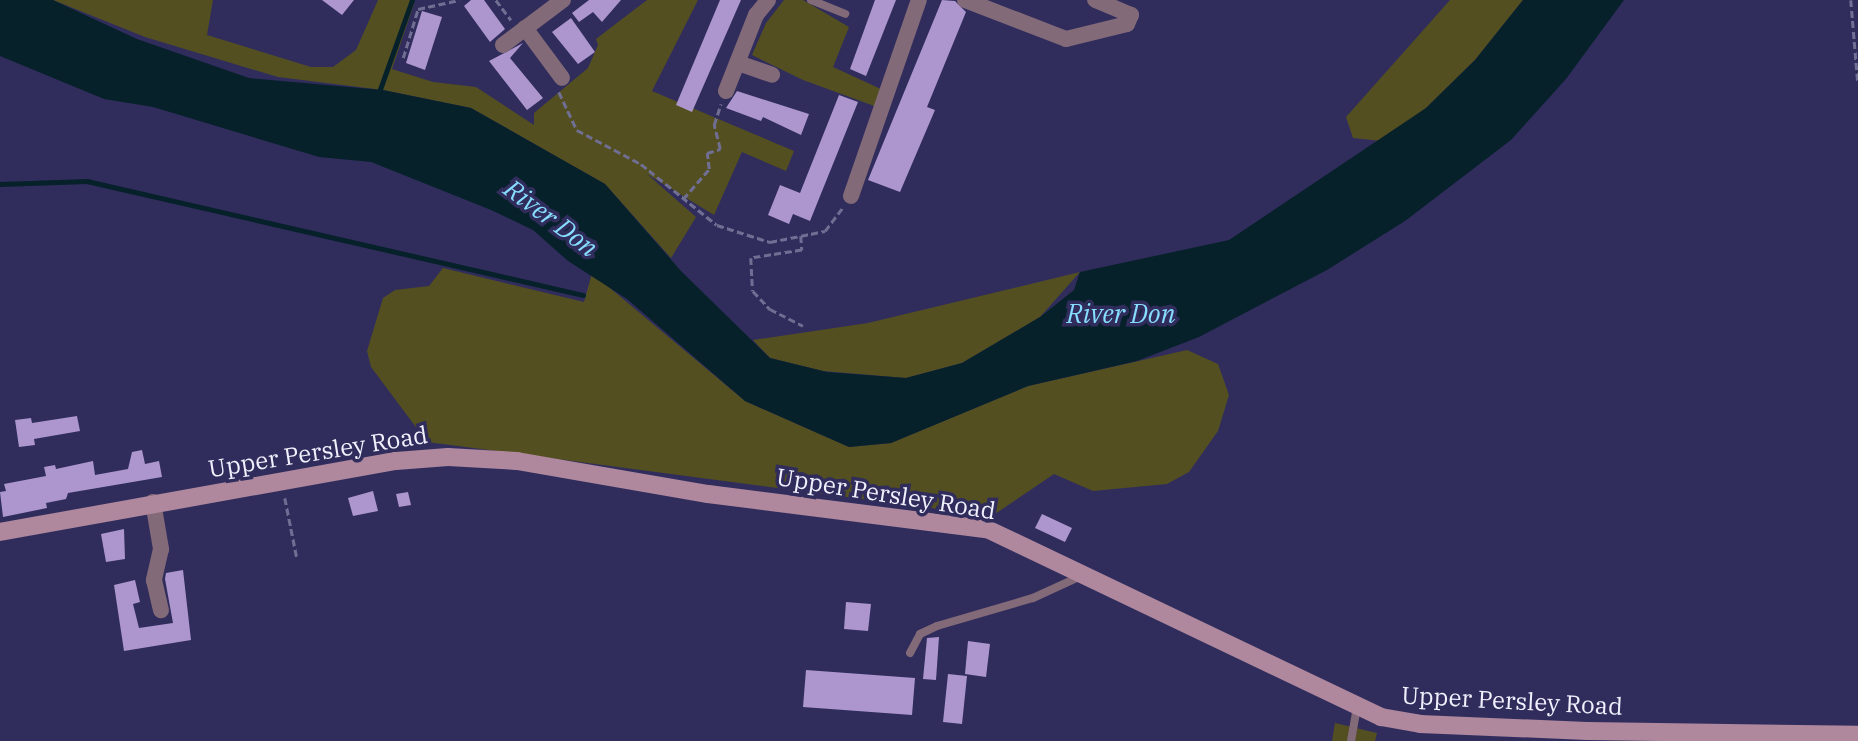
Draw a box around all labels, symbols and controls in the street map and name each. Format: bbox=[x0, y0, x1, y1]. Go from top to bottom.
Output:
water label: River Don bbox=[498, 173, 604, 263]
water label: River Don bbox=[1066, 298, 1176, 330]
street label: Upper Persley Road bbox=[206, 420, 430, 484]
street label: Upper Persley Road bbox=[774, 462, 998, 526]
street label: Upper Persley Road bbox=[1401, 681, 1623, 721]

